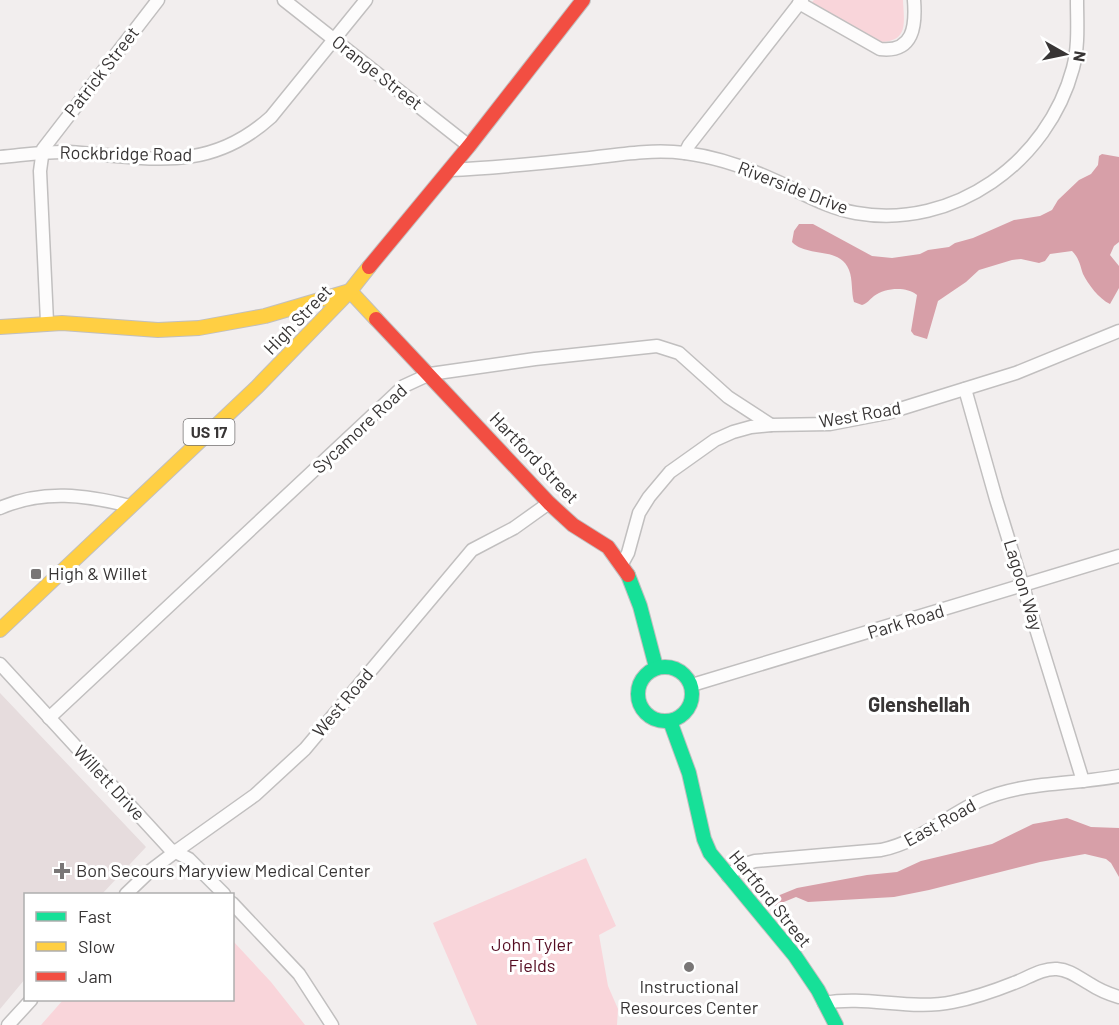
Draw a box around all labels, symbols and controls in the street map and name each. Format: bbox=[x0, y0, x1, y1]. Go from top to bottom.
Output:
street label: Patrick Street bbox=[59, 22, 143, 121]
north arrow bbox=[1035, 24, 1095, 84]
street label: Orange Street bbox=[328, 30, 427, 114]
text: N bbox=[1070, 50, 1091, 63]
street label: Rockbridge Road bbox=[60, 141, 192, 165]
street label: Riverside Drive bbox=[735, 156, 852, 218]
street label: High Street bbox=[259, 280, 336, 359]
street label: Sycamore Road bbox=[308, 379, 411, 478]
street label: West Road bbox=[817, 396, 903, 432]
street label: Hartford Street bbox=[486, 407, 584, 508]
road number: US 17 bbox=[184, 419, 234, 445]
street label: Lagoon Way bbox=[1000, 536, 1048, 633]
place label: High & Willet bbox=[48, 562, 147, 584]
marker: High & Willet bbox=[29, 567, 43, 581]
street label: Park Road bbox=[865, 599, 947, 643]
street label: West Road bbox=[307, 664, 377, 741]
district label: Glenshellah bbox=[868, 692, 970, 716]
street label: Willett Drive bbox=[69, 740, 150, 825]
street label: East Road bbox=[900, 793, 979, 851]
street label: Hartford Street bbox=[725, 845, 817, 951]
place label: Bon Secours Maryview Medical Center bbox=[76, 859, 371, 881]
marker: Bon Secours Maryview Medical Center bbox=[53, 862, 71, 880]
legend bbox=[24, 893, 234, 1001]
text: Fast bbox=[78, 905, 112, 927]
park label: John Tyler Fields bbox=[491, 933, 573, 976]
text: Slow bbox=[78, 935, 115, 957]
marker: Instructional Resources Center bbox=[682, 960, 696, 974]
text: Jam bbox=[78, 965, 112, 987]
place label: Instructional Resources Center bbox=[620, 975, 759, 1018]

